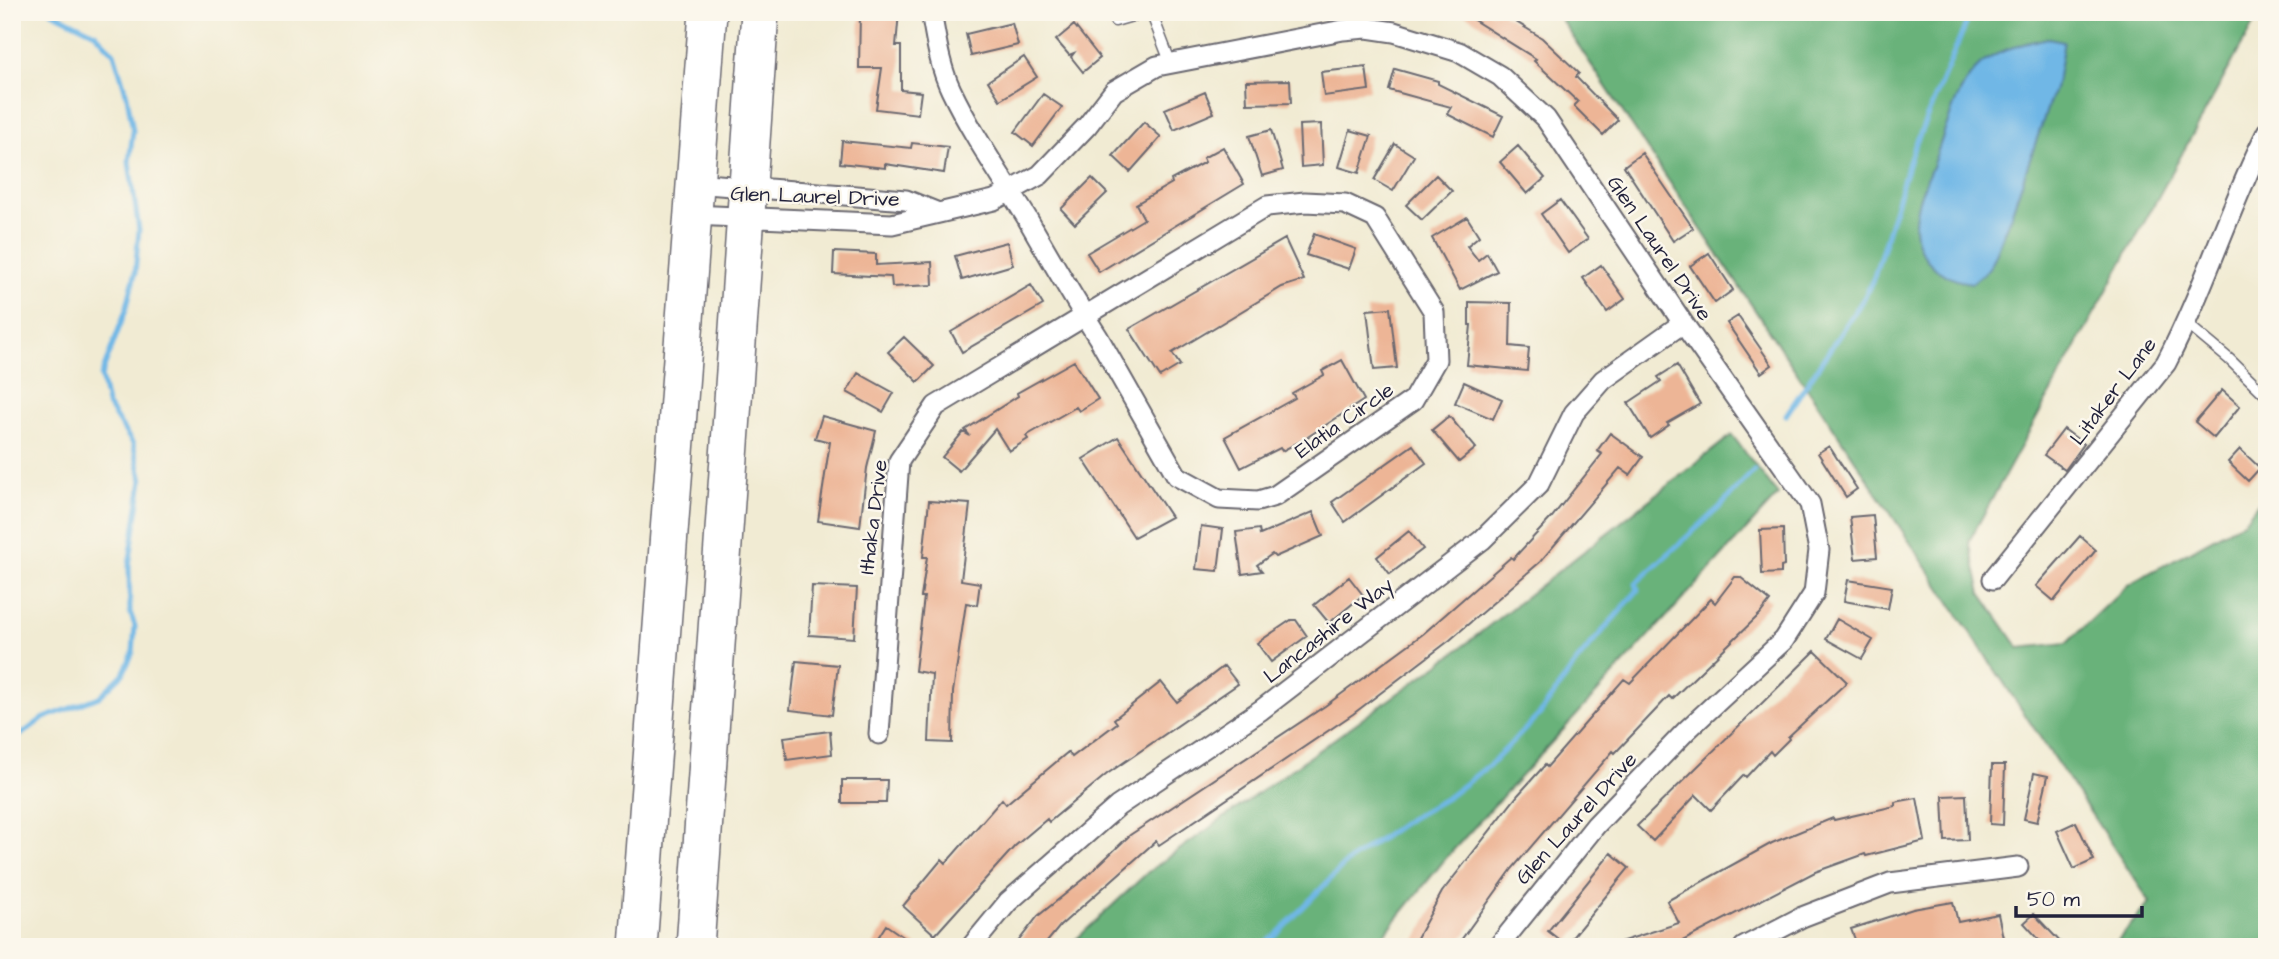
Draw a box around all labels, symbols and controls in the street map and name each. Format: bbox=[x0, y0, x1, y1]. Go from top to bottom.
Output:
street label: Glen Laurel Drive bbox=[1600, 170, 1719, 327]
street label: Glen Laurel Drive bbox=[730, 179, 900, 214]
street label: Litaker Lane bbox=[2063, 331, 2164, 451]
street label: Elatia Circle bbox=[1289, 376, 1400, 465]
street label: Ithaka Drive bbox=[852, 458, 895, 576]
street label: Lancashire Way bbox=[1257, 570, 1401, 692]
street label: Glen Laurel Drive bbox=[1509, 746, 1644, 891]
scale bar bbox=[2016, 875, 2142, 919]
text: 50 m bbox=[2027, 885, 2081, 914]

